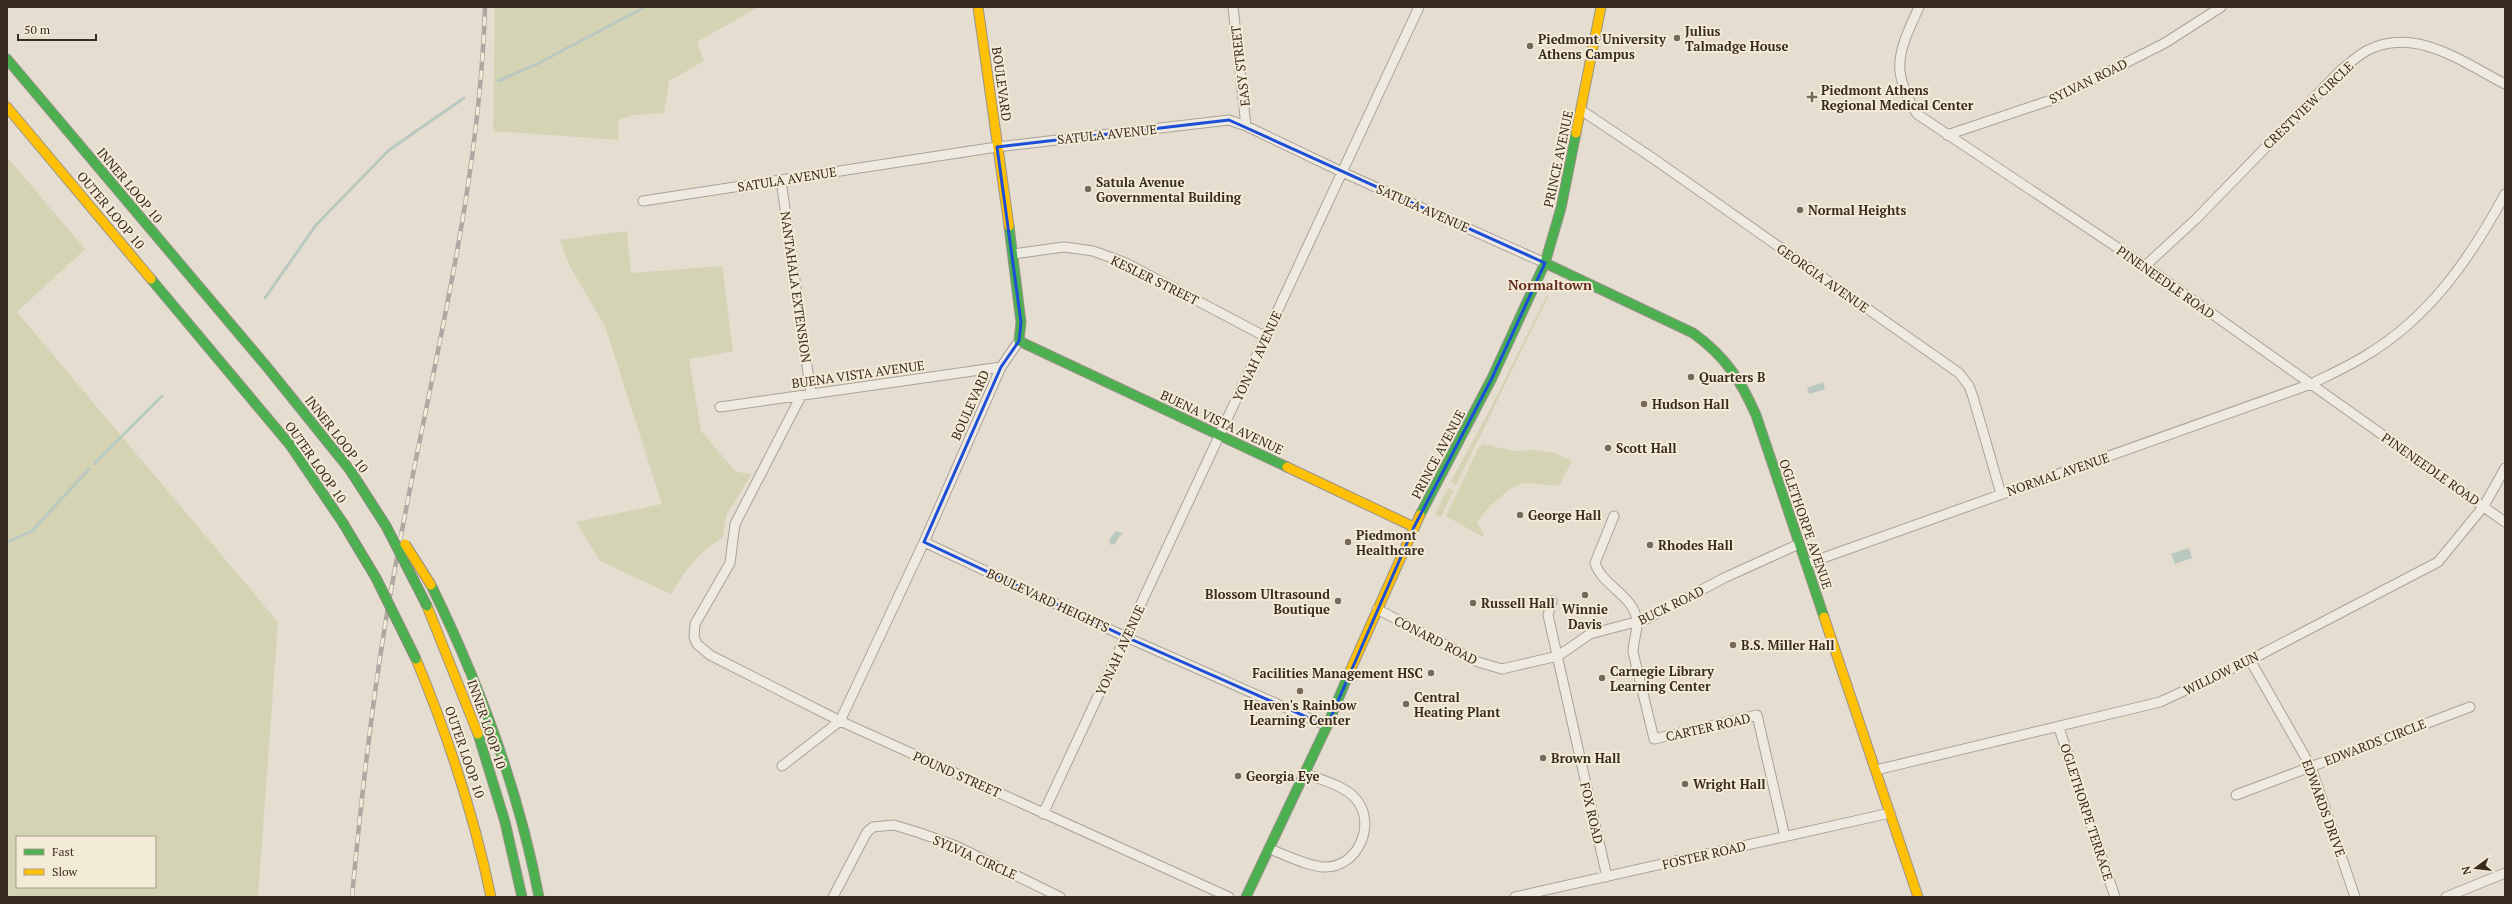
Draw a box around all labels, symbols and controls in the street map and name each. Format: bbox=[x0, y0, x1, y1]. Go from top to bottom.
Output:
scale bar bbox=[18, 16, 96, 42]
text: 50 m bbox=[24, 22, 51, 37]
place label: Julius Talmadge House bbox=[1685, 22, 1788, 55]
street label: EASY STREET bbox=[1226, 24, 1254, 108]
place label: Piedmont University Athens Campus bbox=[1538, 30, 1667, 63]
marker: Julius Talmadge House bbox=[1672, 33, 1682, 43]
marker: Piedmont University Athens Campus bbox=[1525, 41, 1535, 51]
street label: BOULEVARD bbox=[988, 46, 1016, 122]
street label: SYLVAN ROAD bbox=[2046, 54, 2130, 108]
street label: CRESTVIEW CIRCLE bbox=[2259, 57, 2357, 153]
place label: Piedmont Athens Regional Medical Center bbox=[1821, 81, 1974, 114]
marker: Piedmont Athens Regional Medical Center bbox=[1806, 91, 1818, 103]
street label: PRINCE AVENUE bbox=[1539, 109, 1577, 209]
street label: SATULA AVENUE bbox=[1056, 120, 1158, 148]
street label: INNER LOOP 10 bbox=[93, 143, 167, 227]
street label: SATULA AVENUE bbox=[736, 162, 838, 196]
street label: OUTER LOOP 10 bbox=[73, 167, 149, 253]
place label: Satula Avenue Governmental Building bbox=[1096, 173, 1242, 206]
street label: SATULA AVENUE bbox=[1374, 179, 1472, 237]
marker: Satula Avenue Governmental Building bbox=[1083, 184, 1093, 194]
place label: Normal Heights bbox=[1808, 201, 1906, 219]
marker: Normal Heights bbox=[1795, 205, 1805, 215]
street label: NANTAHALA EXTENSION bbox=[776, 210, 816, 365]
street label: GEORGIA AVENUE bbox=[1773, 239, 1873, 317]
street label: PINENEEDLE ROAD bbox=[2113, 241, 2219, 323]
street label: KESLER STREET bbox=[1108, 251, 1202, 309]
district label: Normaltown bbox=[1508, 275, 1592, 294]
street label: YONAH AVENUE bbox=[1228, 308, 1286, 404]
street label: BUENA VISTA AVENUE bbox=[790, 356, 926, 392]
street label: BOULEVARD bbox=[947, 367, 993, 443]
place label: Quarters B bbox=[1699, 368, 1765, 386]
marker: Quarters B bbox=[1686, 372, 1696, 382]
street label: BUENA VISTA AVENUE bbox=[1157, 386, 1287, 458]
street label: INNER LOOP 10 bbox=[301, 392, 373, 476]
place label: Hudson Hall bbox=[1652, 395, 1729, 413]
marker: Hudson Hall bbox=[1639, 399, 1649, 409]
street label: PRINCE AVENUE bbox=[1407, 406, 1469, 502]
street label: OUTER LOOP 10 bbox=[281, 417, 351, 507]
street label: PINENEEDLE ROAD bbox=[2378, 428, 2484, 510]
place label: Scott Hall bbox=[1616, 439, 1677, 457]
marker: Scott Hall bbox=[1603, 443, 1613, 453]
street label: NORMAL AVENUE bbox=[2004, 448, 2112, 500]
street label: OGLETHORPE AVENUE bbox=[1775, 456, 1837, 592]
place label: George Hall bbox=[1528, 506, 1601, 524]
marker: George Hall bbox=[1515, 510, 1525, 520]
place label: Piedmont Healthcare bbox=[1356, 526, 1424, 559]
place label: Rhodes Hall bbox=[1658, 536, 1733, 554]
marker: Piedmont Healthcare bbox=[1343, 537, 1353, 547]
marker: Rhodes Hall bbox=[1645, 540, 1655, 550]
street label: BOULEVARD HEIGHTS bbox=[984, 564, 1112, 636]
street label: BUCK ROAD bbox=[1635, 581, 1707, 629]
place label: Blossom Ultrasound Boutique bbox=[1205, 585, 1330, 618]
marker: Winnie Davis bbox=[1580, 590, 1590, 600]
place label: Russell Hall bbox=[1481, 594, 1555, 612]
marker: Blossom Ultrasound Boutique bbox=[1333, 596, 1343, 606]
marker: Russell Hall bbox=[1468, 598, 1478, 608]
place label: Winnie Davis bbox=[1562, 600, 1608, 633]
street label: YONAH AVENUE bbox=[1091, 602, 1149, 698]
street label: CONARD ROAD bbox=[1391, 611, 1481, 669]
place label: B.S. Miller Hall bbox=[1741, 636, 1834, 654]
marker: B.S. Miller Hall bbox=[1728, 640, 1738, 650]
street label: WILLOW RUN bbox=[2180, 647, 2262, 699]
place label: Carnegie Library Learning Center bbox=[1610, 662, 1715, 695]
place label: Facilities Management HSC bbox=[1252, 664, 1423, 682]
marker: Facilities Management HSC bbox=[1426, 668, 1436, 678]
marker: Carnegie Library Learning Center bbox=[1597, 673, 1607, 683]
street label: INNER LOOP 10 bbox=[463, 677, 511, 771]
marker: Heaven's Rainbow Learning Center bbox=[1295, 686, 1305, 696]
place label: Central Heating Plant bbox=[1414, 688, 1501, 721]
place label: Heaven's Rainbow Learning Center bbox=[1243, 696, 1357, 729]
marker: Central Heating Plant bbox=[1401, 699, 1411, 709]
street label: OUTER LOOP 10 bbox=[441, 704, 489, 800]
street label: CARTER ROAD bbox=[1664, 708, 1752, 746]
street label: EDWARDS CIRCLE bbox=[2321, 714, 2429, 770]
street label: OGLETHORPE TERRACE bbox=[2056, 741, 2118, 883]
street label: POUND STREET bbox=[910, 747, 1004, 801]
place label: Brown Hall bbox=[1551, 749, 1621, 767]
marker: Brown Hall bbox=[1538, 753, 1548, 763]
street label: EDWARDS DRIVE bbox=[2298, 757, 2350, 859]
place label: Georgia Eye bbox=[1246, 767, 1319, 785]
marker: Georgia Eye bbox=[1233, 771, 1243, 781]
place label: Wright Hall bbox=[1693, 775, 1766, 793]
marker: Wright Hall bbox=[1680, 779, 1690, 789]
street label: FOX ROAD bbox=[1576, 780, 1608, 846]
street label: SYLVIA CIRCLE bbox=[930, 830, 1020, 884]
legend bbox=[16, 836, 156, 888]
street label: FOSTER ROAD bbox=[1660, 837, 1748, 873]
text: Fast bbox=[52, 844, 75, 859]
north arrow bbox=[2456, 848, 2496, 888]
text: Slow bbox=[52, 864, 78, 879]
text: N bbox=[2458, 864, 2474, 876]

